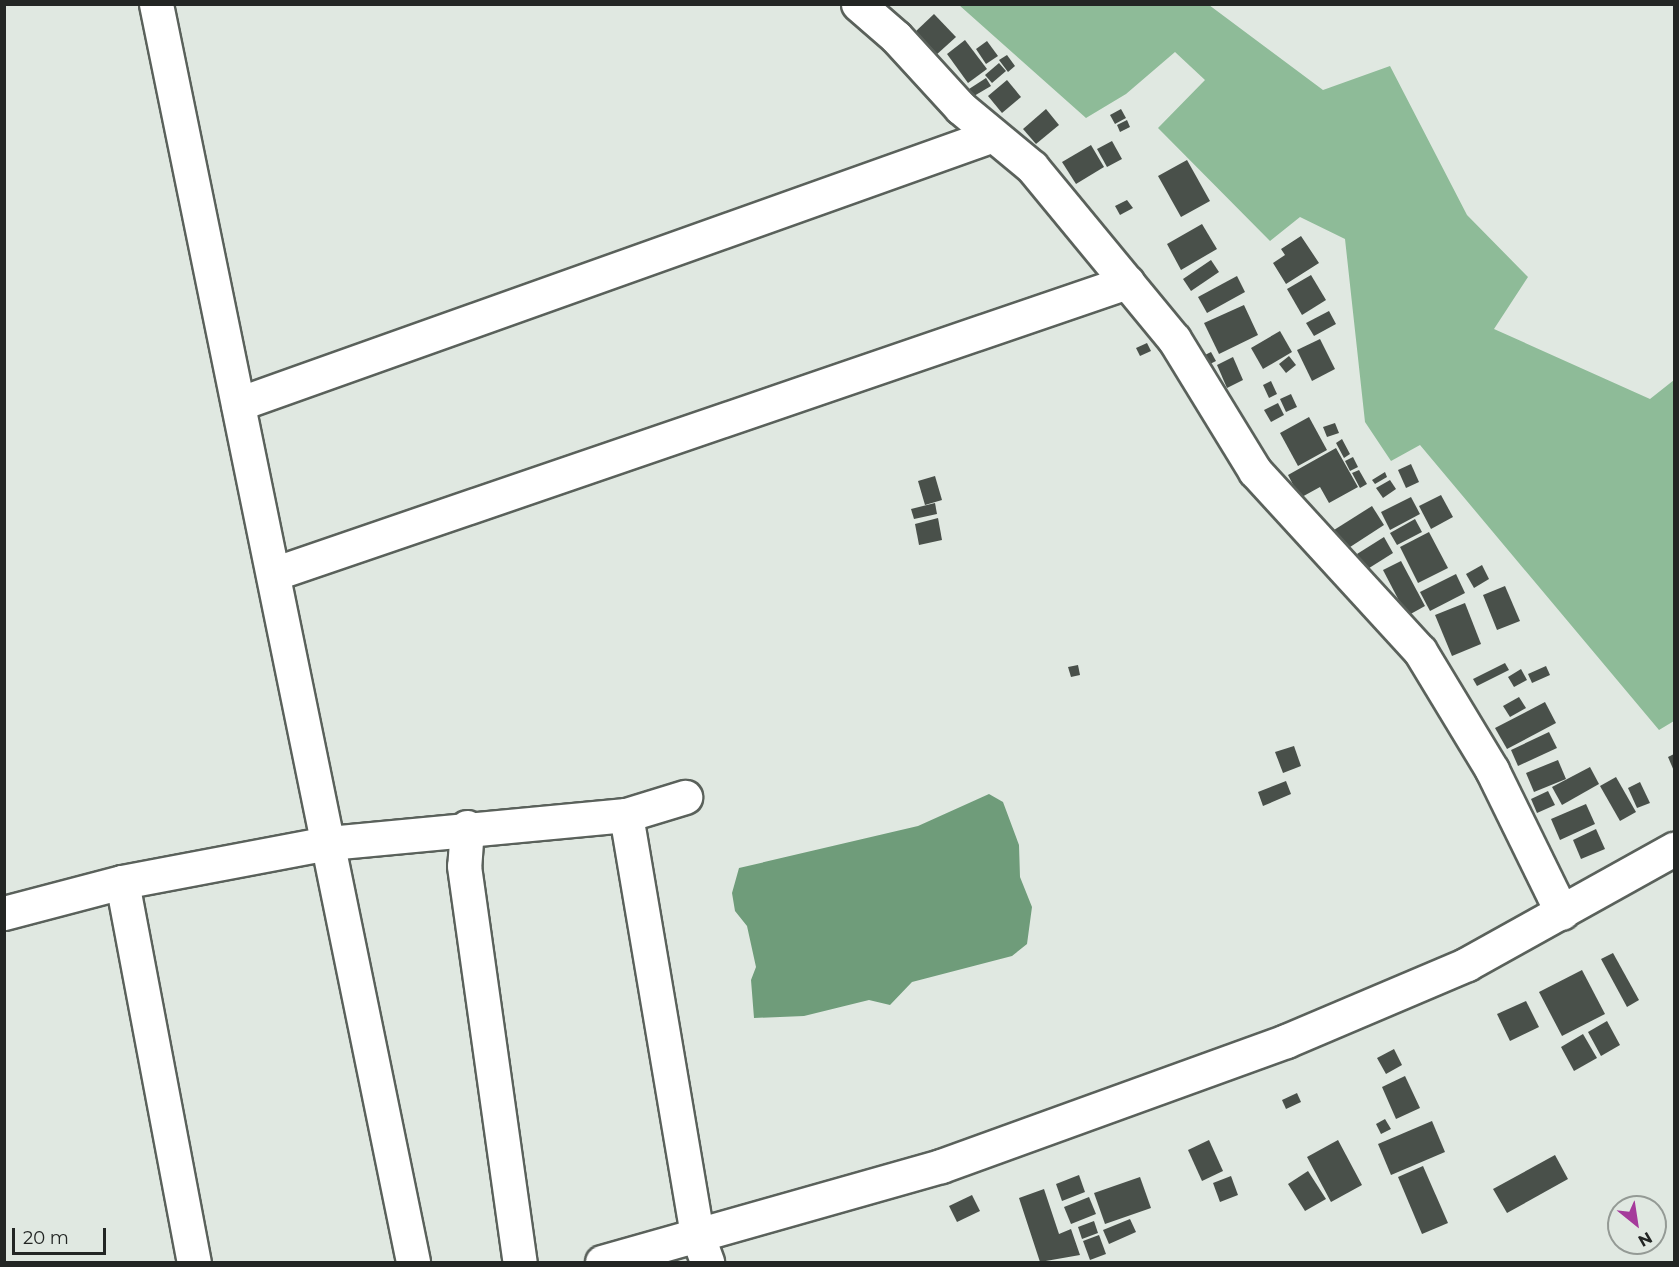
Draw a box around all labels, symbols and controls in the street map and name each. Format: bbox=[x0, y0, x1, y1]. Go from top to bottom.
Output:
north arrow bbox=[1607, 1195, 1667, 1255]
scale bar bbox=[15, 1216, 110, 1254]
text: 20 m bbox=[23, 1227, 69, 1249]
text: N bbox=[1635, 1228, 1656, 1251]

